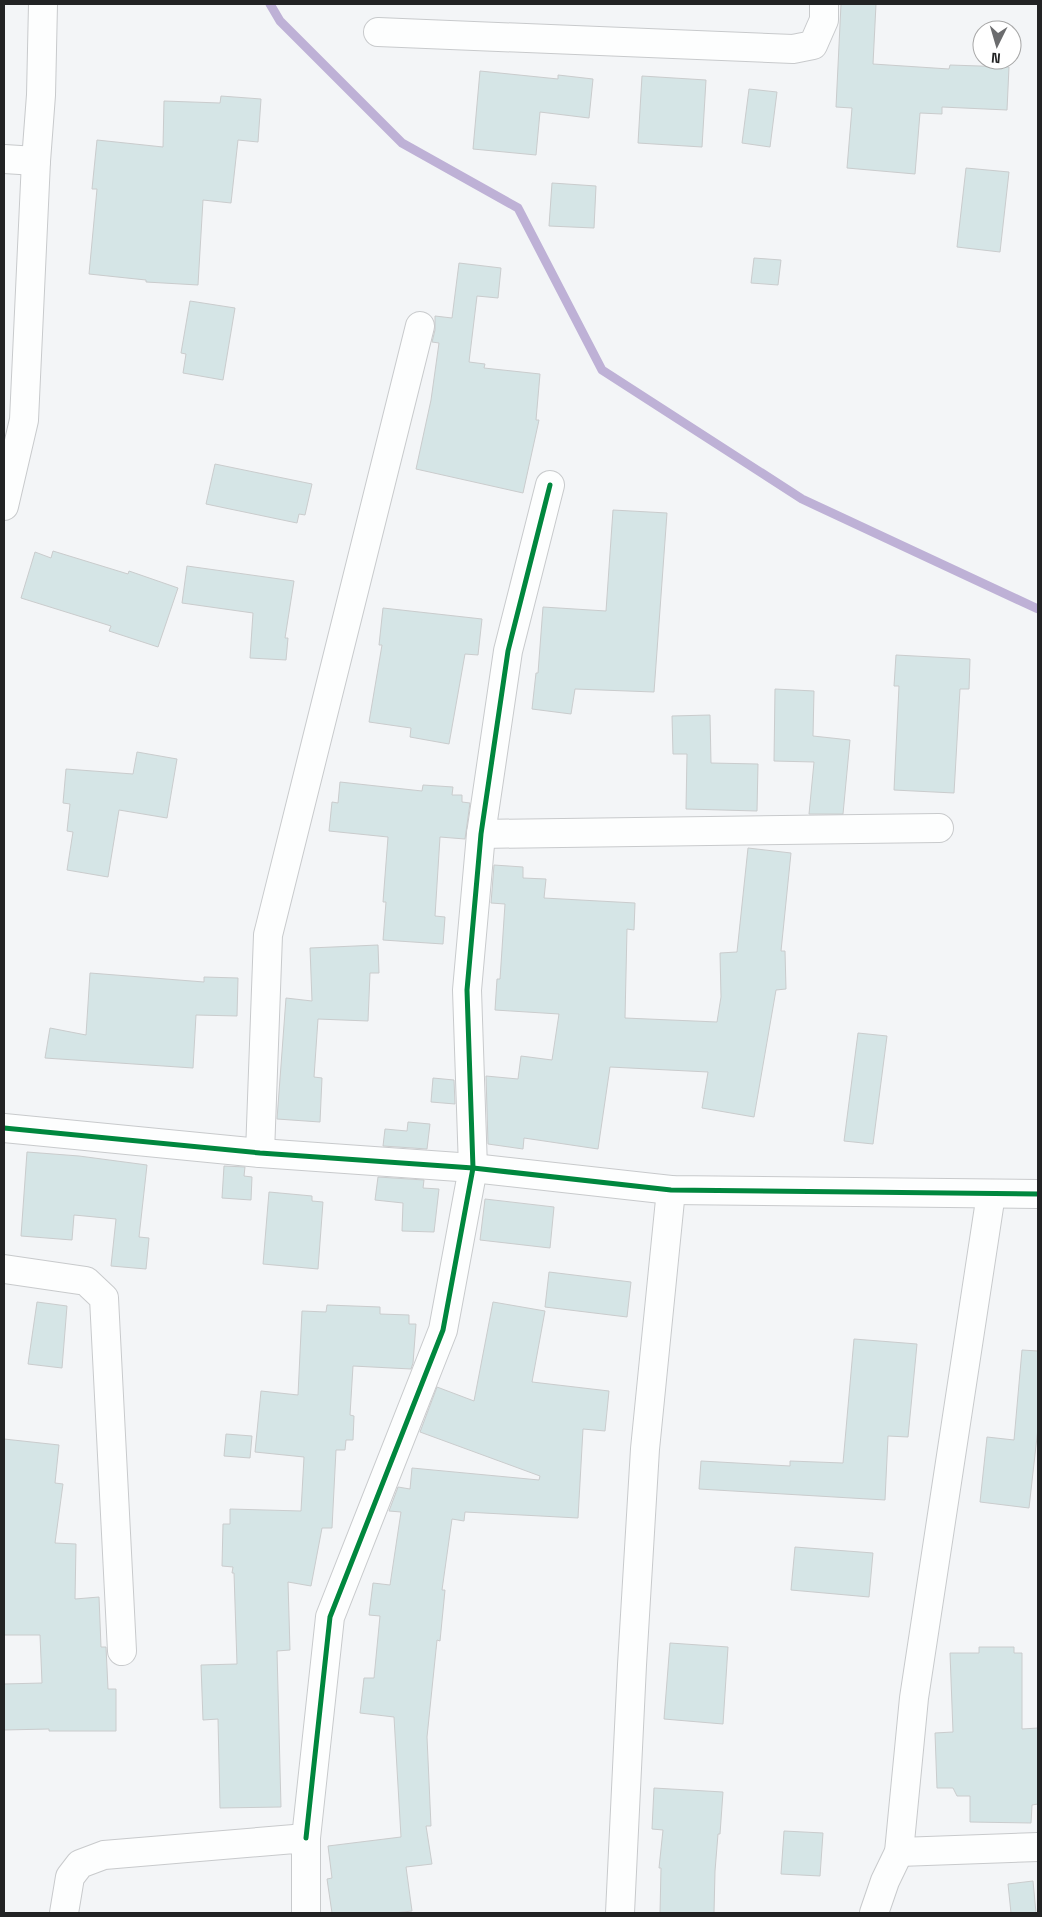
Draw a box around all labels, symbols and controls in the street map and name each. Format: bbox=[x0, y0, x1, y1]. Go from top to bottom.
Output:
north arrow bbox=[972, 20, 1022, 70]
text: N bbox=[990, 49, 1001, 67]

